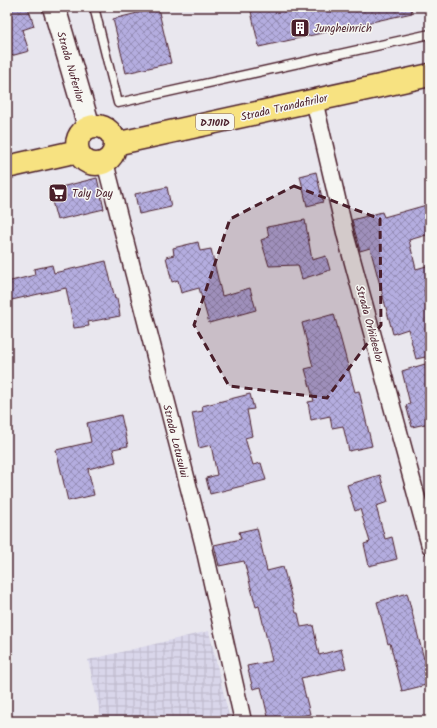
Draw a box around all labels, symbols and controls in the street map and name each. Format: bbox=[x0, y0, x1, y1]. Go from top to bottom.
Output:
building icon: Jungheinrich bbox=[289, 17, 311, 39]
place label: Jungheinrich bbox=[314, 20, 372, 38]
street label: Strada Nuferilor bbox=[51, 30, 89, 106]
street label: Strada Trandafirilor bbox=[239, 89, 331, 127]
road number: DJ101D bbox=[196, 114, 234, 130]
supermarket icon: Taly Day bbox=[47, 182, 69, 204]
place label: Taly Day bbox=[72, 185, 114, 203]
street label: Strada Orhideelor bbox=[350, 284, 388, 366]
street label: Strada Lotusului bbox=[157, 403, 193, 480]

